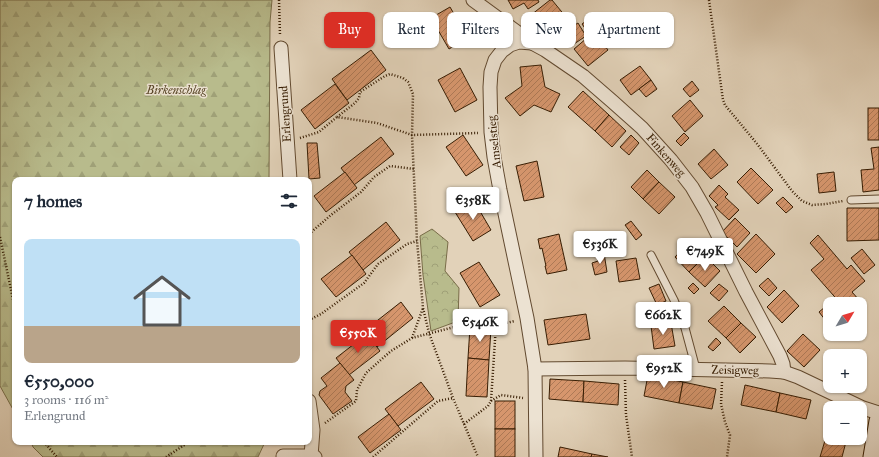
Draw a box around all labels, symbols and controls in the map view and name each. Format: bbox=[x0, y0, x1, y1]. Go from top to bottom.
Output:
chip: Buy bbox=[324, 12, 375, 48]
chip: Rent bbox=[383, 12, 439, 48]
chip: Filters bbox=[447, 12, 513, 48]
chip: New bbox=[521, 12, 576, 48]
chip: Apartment bbox=[584, 12, 674, 48]
park label: Birkenschlag bbox=[145, 83, 207, 97]
street label: Erlengrund bbox=[276, 85, 295, 143]
street label: Amselstieg bbox=[484, 114, 505, 170]
street label: Finkenweg bbox=[643, 130, 689, 180]
pin: €358K bbox=[445, 187, 501, 221]
icon: filters bbox=[278, 190, 300, 212]
text: 7 homes bbox=[24, 191, 82, 212]
text: €358K bbox=[455, 192, 491, 208]
pin: €536K bbox=[572, 231, 628, 265]
text: €536K bbox=[582, 236, 618, 252]
pin: €749K bbox=[677, 238, 733, 272]
text: €749K bbox=[686, 243, 724, 259]
icon: home bbox=[126, 265, 198, 337]
north arrow bbox=[823, 297, 867, 341]
map controls bbox=[823, 297, 867, 445]
pin: €662K bbox=[635, 302, 691, 336]
text: €662K bbox=[645, 307, 681, 323]
pin: €546K bbox=[452, 309, 508, 343]
text: €546K bbox=[462, 314, 498, 330]
pin: €550K bbox=[330, 320, 386, 354]
text: €550K bbox=[340, 325, 376, 341]
button: + bbox=[823, 349, 867, 393]
pin: €952K bbox=[636, 355, 692, 389]
text: €952K bbox=[646, 360, 682, 376]
street label: Zeisigweg bbox=[711, 363, 759, 378]
text: €550,000 bbox=[24, 371, 94, 392]
text: 3 rooms · 116 m² bbox=[24, 392, 109, 408]
button: − bbox=[823, 401, 867, 445]
text: Erlengrund bbox=[24, 408, 86, 424]

